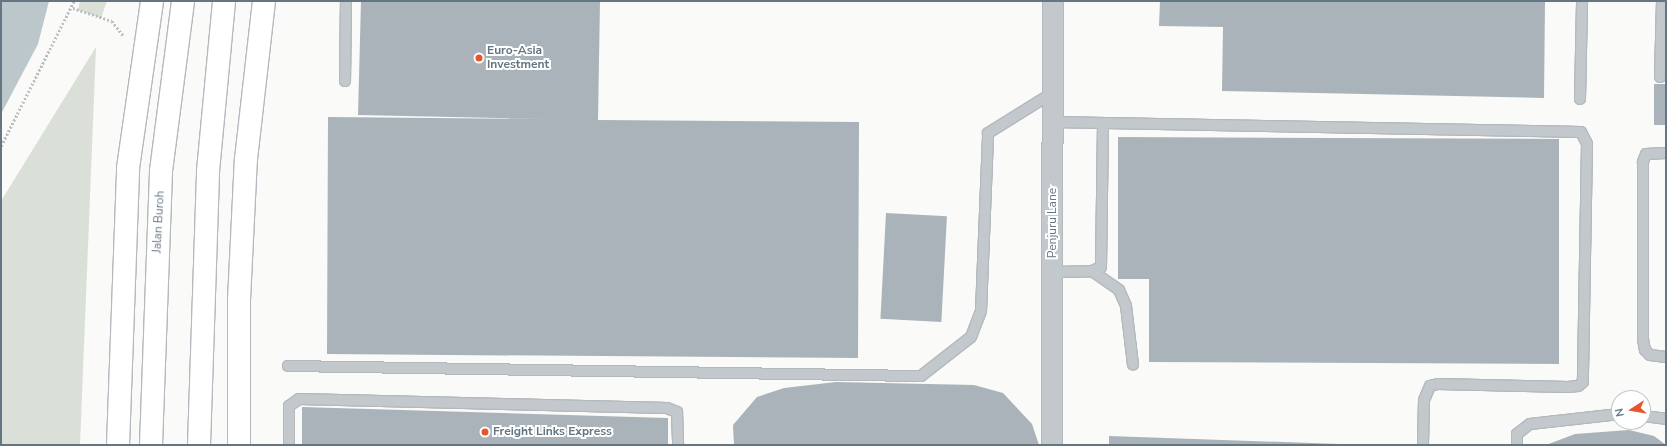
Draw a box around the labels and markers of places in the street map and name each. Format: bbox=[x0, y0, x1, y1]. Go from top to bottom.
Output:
place label: Euro-Asia Investment bbox=[487, 44, 549, 72]
marker: Euro-Asia Investment bbox=[474, 53, 484, 63]
place label: Freight Links Express bbox=[493, 425, 612, 439]
marker: Freight Links Express bbox=[480, 427, 490, 437]

